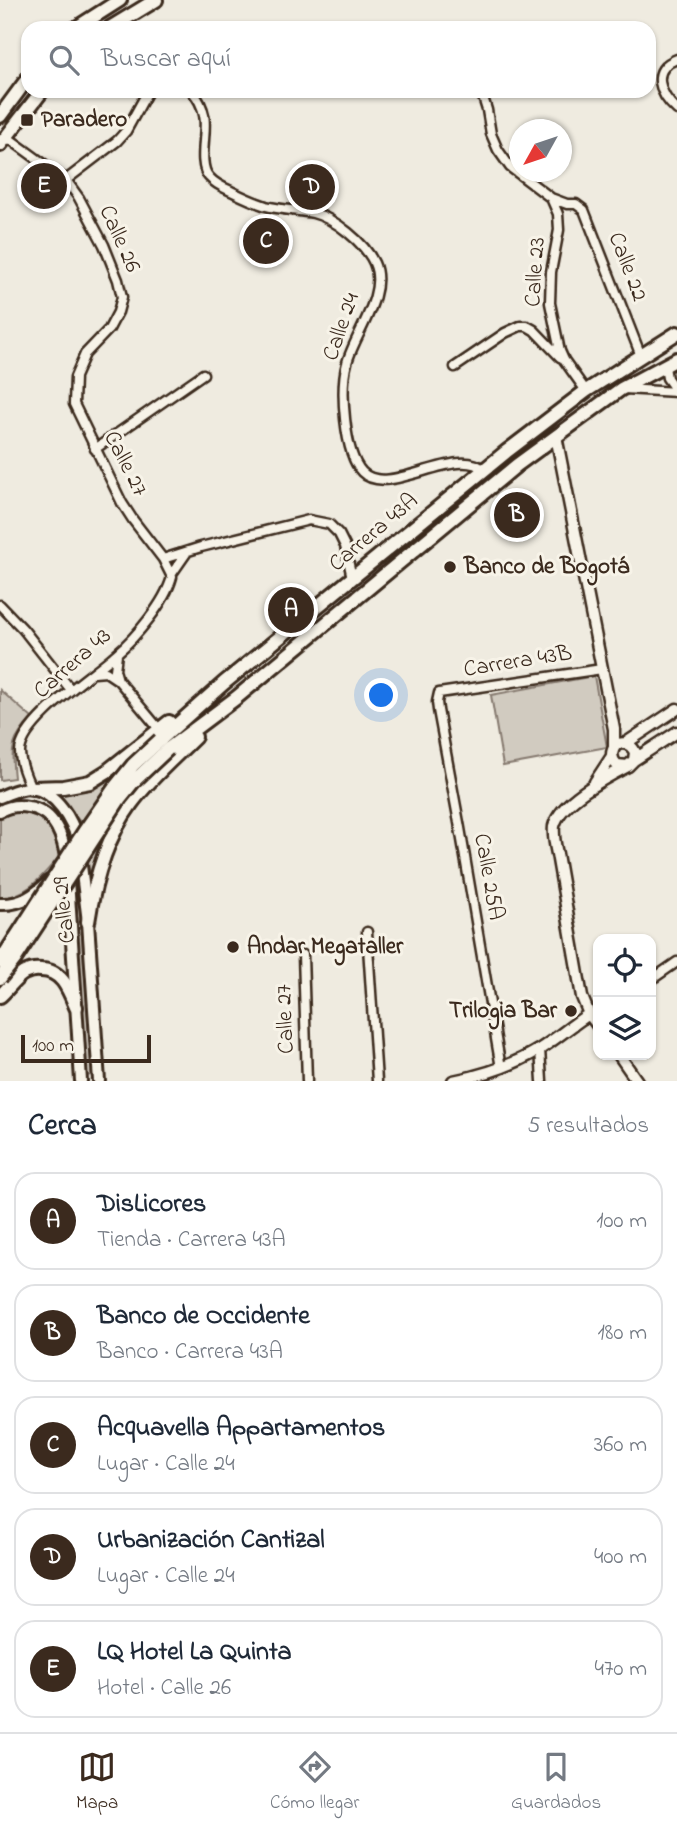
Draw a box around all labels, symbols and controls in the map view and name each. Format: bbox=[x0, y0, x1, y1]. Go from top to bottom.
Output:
search box bbox=[21, 21, 656, 98]
icon: search bbox=[45, 41, 83, 79]
text: Buscar aquí bbox=[101, 41, 231, 79]
place label: Paradero bbox=[41, 104, 127, 137]
marker: Paradero bbox=[19, 112, 35, 128]
north arrow bbox=[509, 119, 572, 182]
pin: E bbox=[21, 160, 67, 212]
pin: D bbox=[289, 161, 335, 213]
street label: Calle 26 bbox=[90, 200, 148, 278]
pin: C bbox=[243, 215, 289, 267]
street label: Calle 22 bbox=[599, 228, 655, 306]
street label: Calle 23 bbox=[517, 236, 555, 308]
street label: Calle 24 bbox=[315, 288, 369, 365]
street label: Calle 27 bbox=[94, 425, 156, 503]
street label: Carrera 43A bbox=[322, 486, 426, 580]
pin: B bbox=[494, 489, 540, 541]
place label: Banco de Bogotá bbox=[463, 551, 630, 586]
marker: Banco de Bogotá bbox=[442, 559, 458, 575]
pin: A bbox=[268, 584, 314, 636]
street label: Carrera 43 bbox=[27, 621, 119, 707]
street label: Carrera 43B bbox=[461, 637, 575, 687]
your location bbox=[364, 678, 398, 712]
street label: Calle 25A bbox=[464, 831, 512, 923]
street label: Calle 29 bbox=[45, 875, 85, 945]
place label: Andar Megataller bbox=[247, 931, 404, 966]
map controls bbox=[593, 934, 656, 1060]
button: locate bbox=[593, 934, 656, 997]
marker: Andar Megataller bbox=[225, 939, 241, 955]
street label: Calle 27 bbox=[268, 983, 304, 1054]
place label: Trilogia Bar bbox=[449, 995, 558, 1030]
button: layers bbox=[593, 997, 656, 1060]
marker: Trilogia Bar bbox=[563, 1003, 579, 1019]
scale bar bbox=[21, 1032, 150, 1064]
text: 100 m bbox=[32, 1033, 74, 1060]
text: Cerca bbox=[28, 1105, 97, 1149]
text: 5 resultados bbox=[527, 1110, 649, 1143]
text: DisLicores bbox=[97, 1186, 206, 1224]
text: A bbox=[46, 1205, 60, 1238]
text: 100 m bbox=[596, 1205, 647, 1238]
text: Tienda · Carrera 43A bbox=[97, 1224, 286, 1257]
text: Banco de Occidente bbox=[97, 1298, 310, 1336]
text: B bbox=[45, 1317, 61, 1350]
text: 180 m bbox=[598, 1317, 647, 1350]
text: Banco · Carrera 43A bbox=[97, 1336, 283, 1369]
text: Acquavella Appartamentos bbox=[97, 1410, 385, 1448]
text: C bbox=[47, 1429, 59, 1462]
text: 360 m bbox=[594, 1429, 647, 1462]
text: Lugar · Calle 24 bbox=[97, 1448, 235, 1481]
text: Urbanización Cantizal bbox=[97, 1522, 325, 1560]
text: D bbox=[45, 1541, 61, 1574]
text: 400 m bbox=[594, 1541, 647, 1574]
text: Lugar · Calle 24 bbox=[97, 1560, 235, 1593]
text: LQ Hotel La Quinta bbox=[97, 1634, 292, 1672]
text: E bbox=[46, 1653, 60, 1686]
text: 470 m bbox=[595, 1653, 647, 1686]
text: Hotel · Calle 26 bbox=[97, 1672, 231, 1705]
tab: Mapa bbox=[76, 1748, 118, 1817]
tab: Cómo llegar bbox=[270, 1748, 359, 1817]
tab: Guardados bbox=[511, 1748, 601, 1817]

